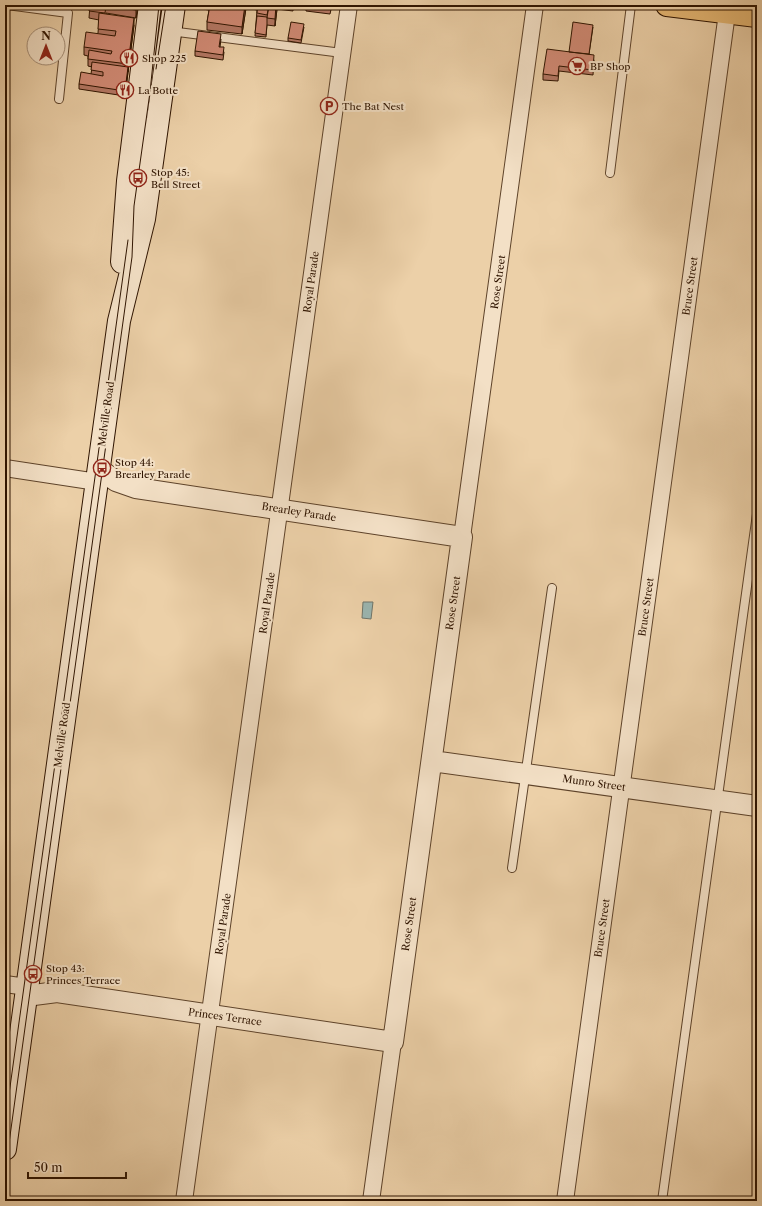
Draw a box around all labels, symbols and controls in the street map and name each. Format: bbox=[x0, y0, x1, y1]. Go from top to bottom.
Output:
north arrow bbox=[26, 26, 66, 66]
text: N bbox=[41, 29, 51, 43]
restaurant icon: Shop 225 bbox=[119, 48, 139, 68]
place label: Shop 225 bbox=[142, 52, 186, 65]
supermarket icon: BP Shop bbox=[567, 56, 587, 76]
place label: BP Shop bbox=[590, 60, 631, 73]
restaurant icon: La Botte bbox=[115, 80, 135, 100]
place label: La Botte bbox=[138, 84, 179, 97]
parking icon: The Bat Nest bbox=[319, 96, 339, 116]
place label: The Bat Nest bbox=[342, 100, 404, 113]
place label: Stop 45: Bell Street bbox=[151, 166, 201, 191]
bus stop icon: Stop 45: Bell Street bbox=[128, 168, 148, 188]
street label: Royal Parade bbox=[300, 250, 322, 314]
street label: Rose Street bbox=[488, 254, 508, 310]
street label: Bruce Street bbox=[679, 255, 701, 316]
street label: Melville Road bbox=[95, 381, 117, 447]
place label: Stop 44: Brearley Parade bbox=[115, 456, 191, 481]
bus stop icon: Stop 44: Brearley Parade bbox=[92, 458, 112, 478]
street label: Brearley Parade bbox=[261, 500, 338, 524]
street label: Royal Parade bbox=[256, 571, 278, 635]
street label: Rose Street bbox=[443, 575, 463, 631]
street label: Bruce Street bbox=[635, 576, 657, 637]
street label: Melville Road bbox=[51, 702, 73, 768]
street label: Munro Street bbox=[562, 772, 627, 794]
street label: Royal Parade bbox=[212, 892, 234, 956]
street label: Rose Street bbox=[399, 896, 419, 952]
street label: Bruce Street bbox=[591, 897, 613, 958]
place label: Stop 43: Princes Terrace bbox=[46, 962, 121, 987]
bus stop icon: Stop 43: Princes Terrace bbox=[23, 964, 43, 984]
street label: Princes Terrace bbox=[187, 1005, 263, 1029]
scale bar bbox=[28, 1154, 126, 1180]
text: 50 m bbox=[34, 1160, 63, 1175]

